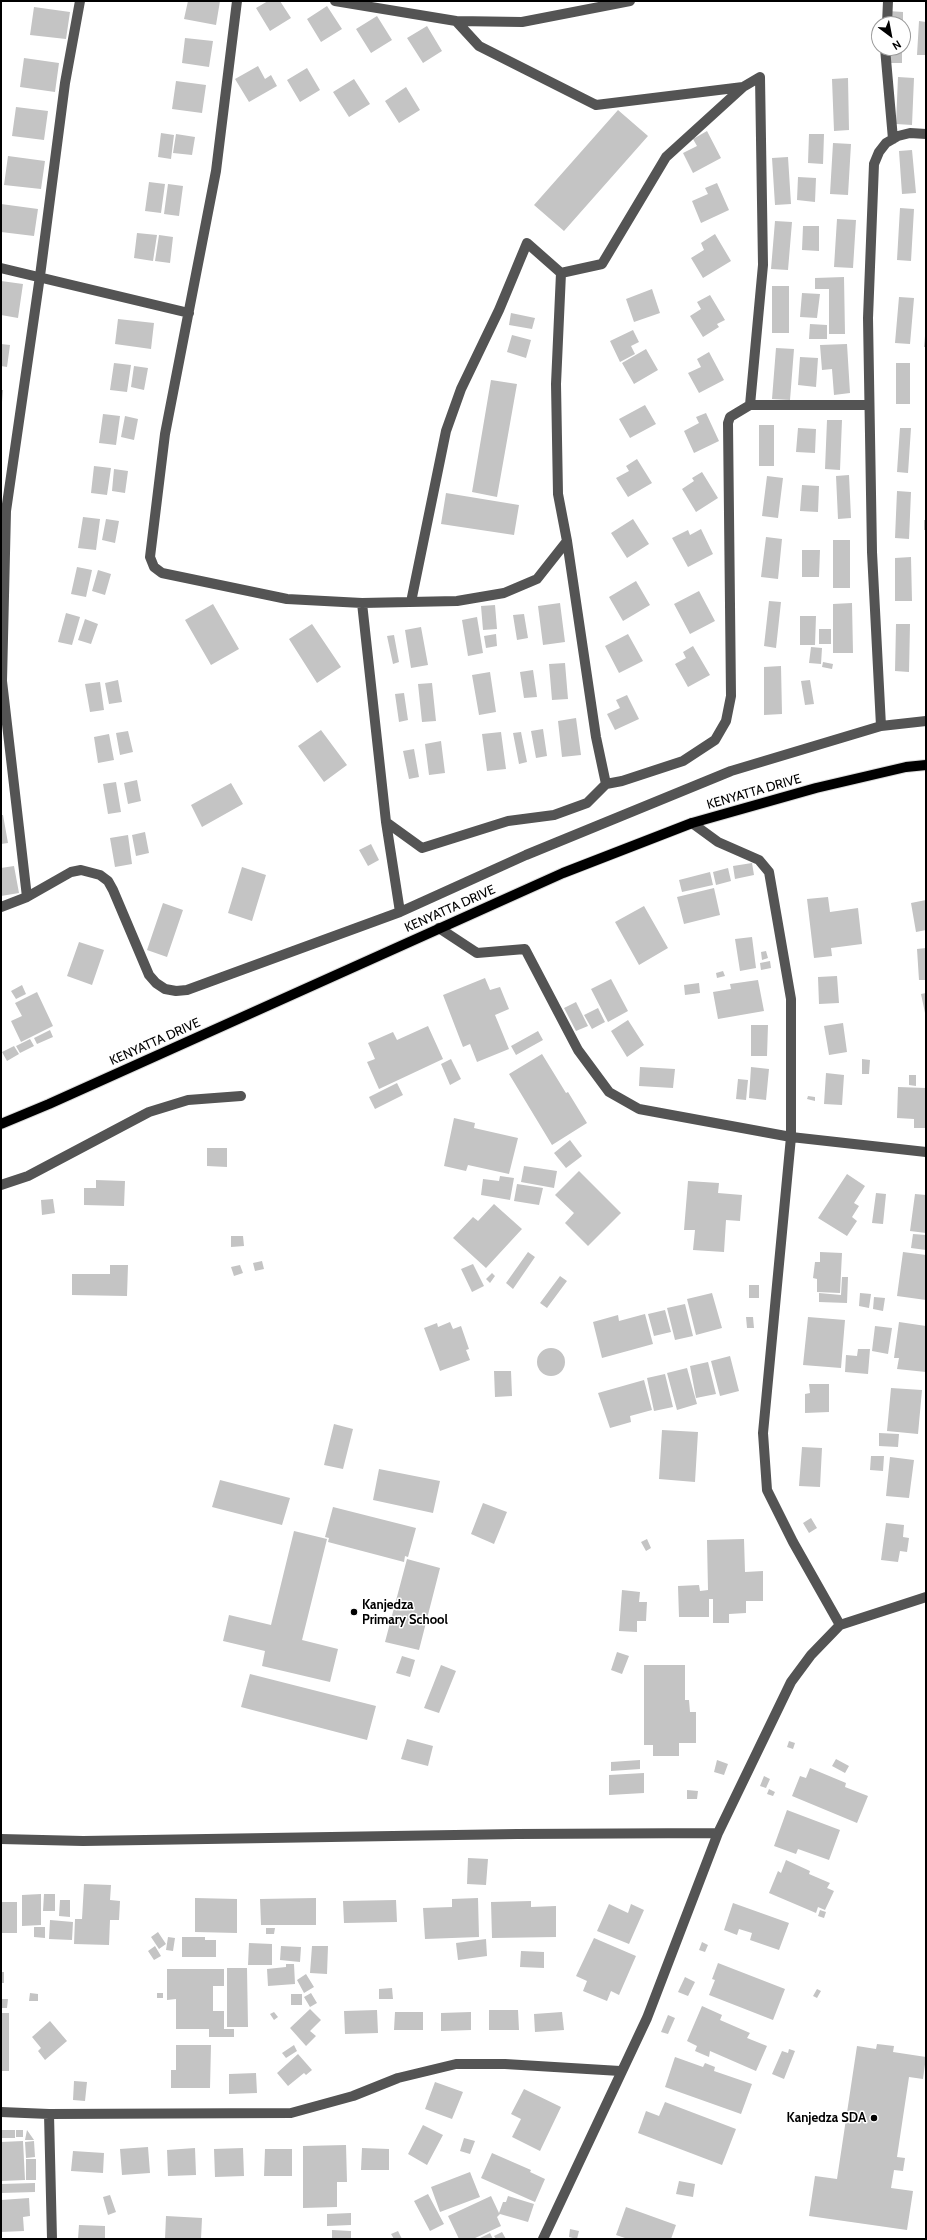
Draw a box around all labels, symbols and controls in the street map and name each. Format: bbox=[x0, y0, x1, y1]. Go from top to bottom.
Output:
north arrow bbox=[871, 16, 911, 56]
text: N bbox=[890, 37, 904, 53]
street label: KENYATTA DRIVE bbox=[705, 771, 803, 813]
street label: KENYATTA DRIVE bbox=[402, 882, 498, 936]
street label: KENYATTA DRIVE bbox=[107, 1015, 203, 1069]
place label: Kanjedza Primary School bbox=[362, 1597, 448, 1628]
marker: Kanjedza Primary School bbox=[349, 1607, 359, 1617]
place label: Kanjedza SDA bbox=[787, 2110, 866, 2126]
marker: Kanjedza SDA bbox=[869, 2113, 879, 2123]

